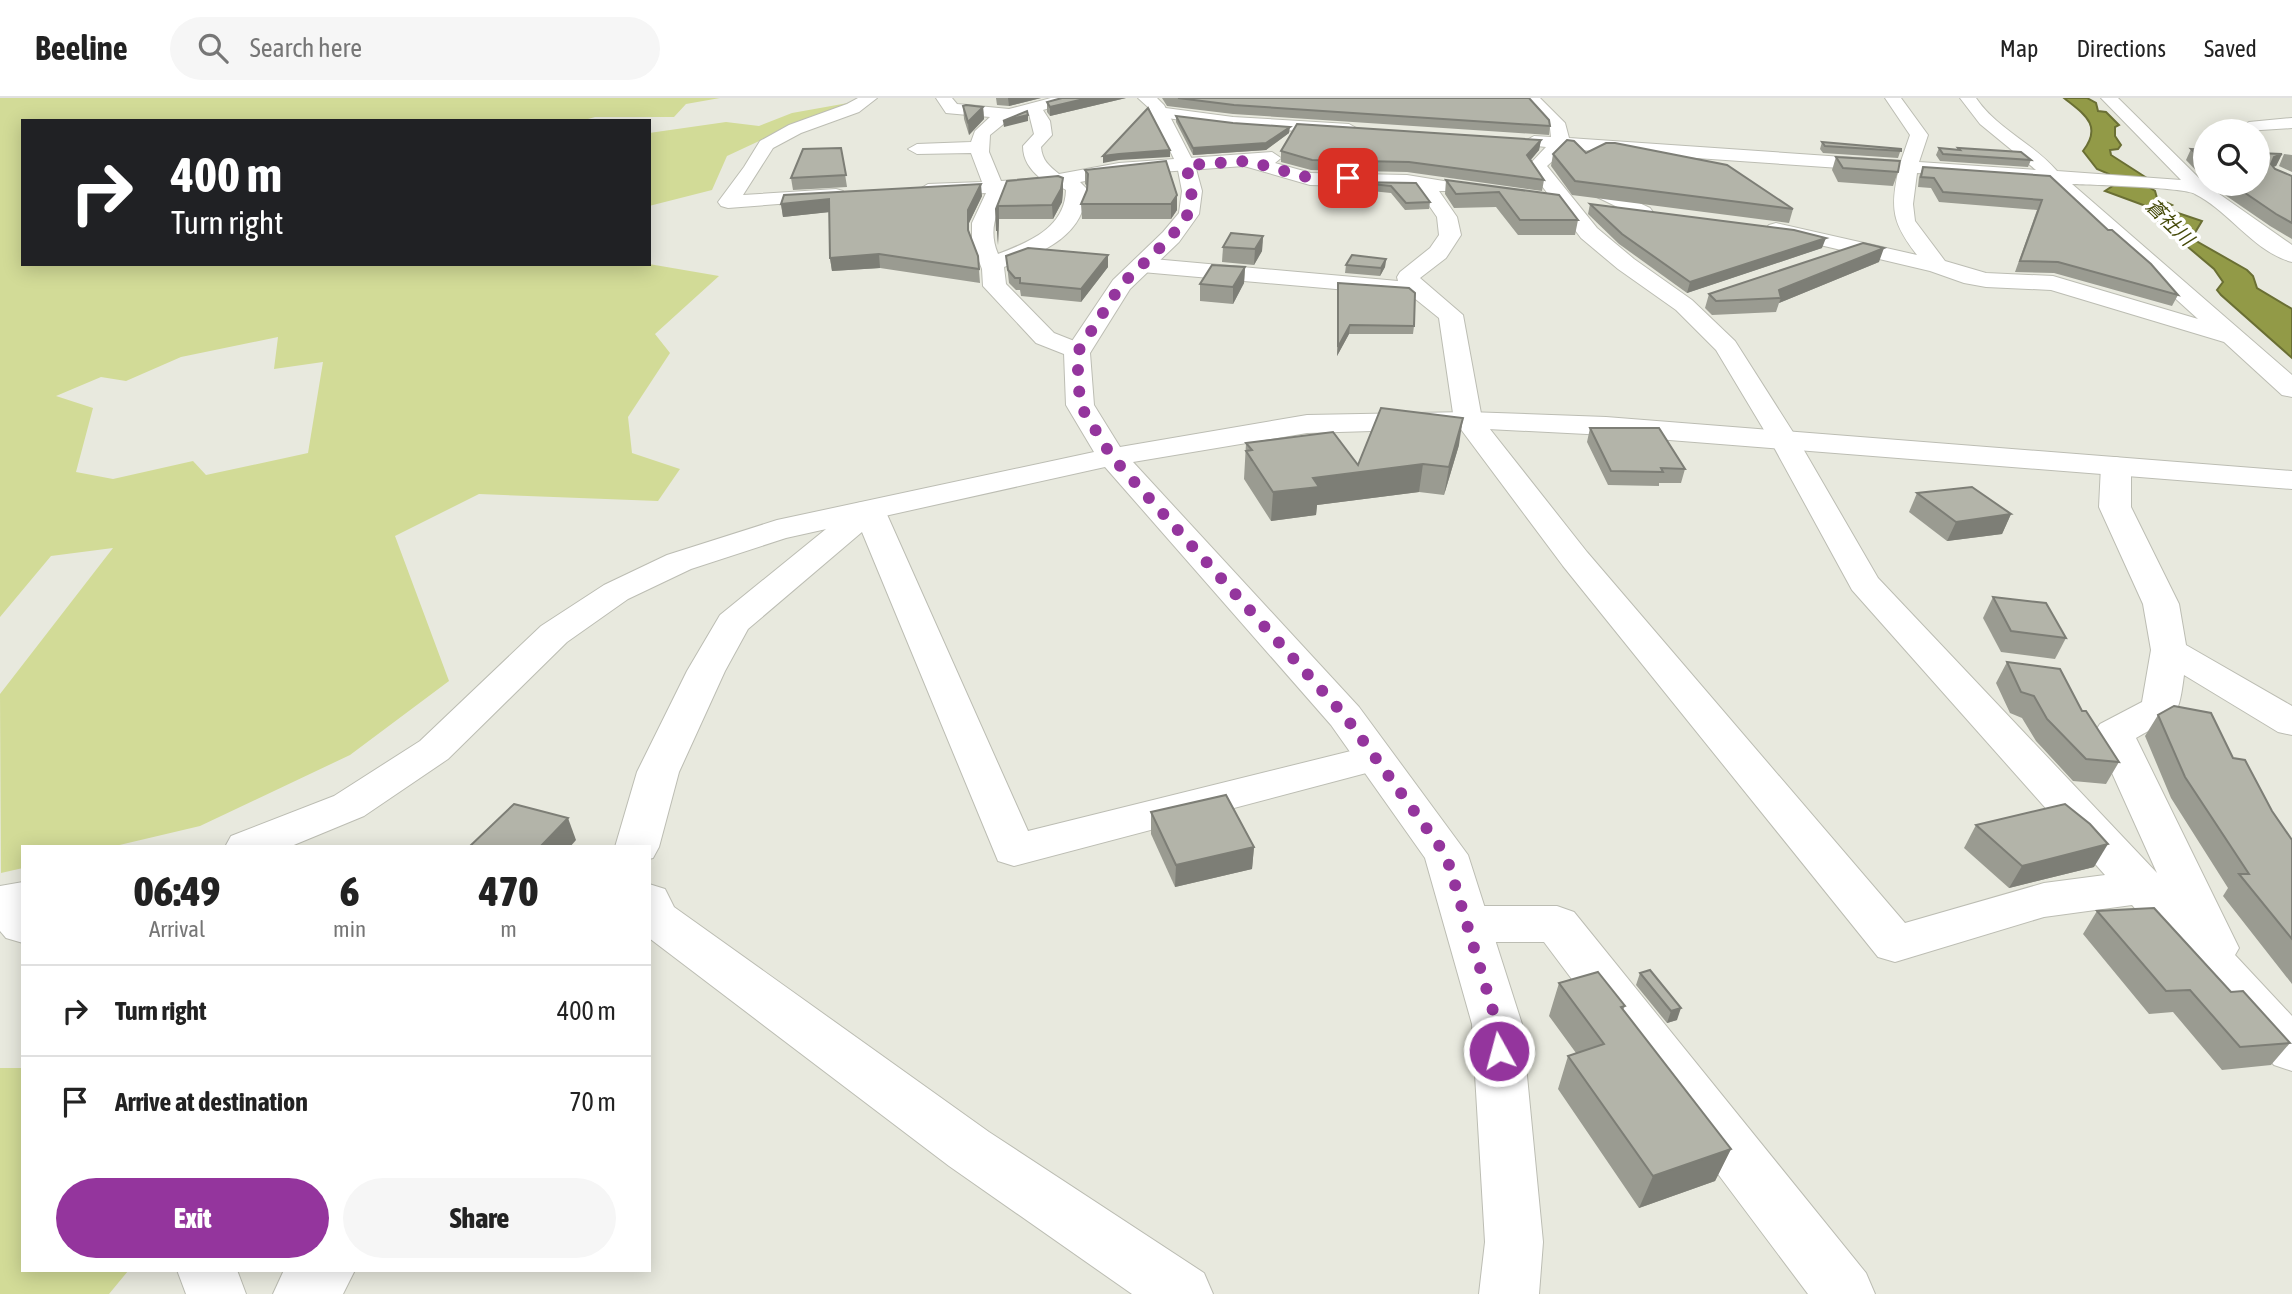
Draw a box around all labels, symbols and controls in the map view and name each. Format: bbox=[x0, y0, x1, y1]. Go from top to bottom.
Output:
search box bbox=[170, 17, 660, 80]
text: Beeline bbox=[35, 29, 128, 67]
icon: search bbox=[194, 29, 232, 67]
text: Search here bbox=[250, 33, 362, 63]
text: Map bbox=[2000, 35, 2038, 62]
text: Directions bbox=[2076, 35, 2166, 62]
text: Saved bbox=[2204, 35, 2257, 62]
map controls bbox=[2193, 119, 2270, 196]
button: search bbox=[2193, 119, 2270, 196]
text: 400 m bbox=[171, 146, 282, 202]
icon: right bbox=[56, 147, 147, 238]
pin bbox=[1318, 148, 1378, 208]
icon: arrive bbox=[1329, 159, 1367, 197]
water label: 蒼社川 bbox=[2142, 194, 2200, 251]
text: Turn right bbox=[171, 204, 284, 241]
text: 06:49 bbox=[134, 867, 220, 915]
text: 6 bbox=[340, 867, 359, 915]
text: 470 bbox=[479, 867, 538, 915]
text: Arrival bbox=[149, 916, 205, 942]
text: min bbox=[333, 916, 366, 942]
text: m bbox=[500, 916, 517, 942]
icon: right bbox=[56, 992, 94, 1030]
text: Turn right bbox=[115, 996, 206, 1026]
text: 400 m bbox=[557, 996, 616, 1026]
position arrow bbox=[1462, 1014, 1536, 1088]
icon: arrive bbox=[56, 1083, 94, 1121]
text: Arrive at destination bbox=[115, 1087, 308, 1117]
text: 70 m bbox=[569, 1087, 616, 1117]
button: Exit bbox=[56, 1178, 329, 1258]
button: Share bbox=[343, 1178, 616, 1258]

